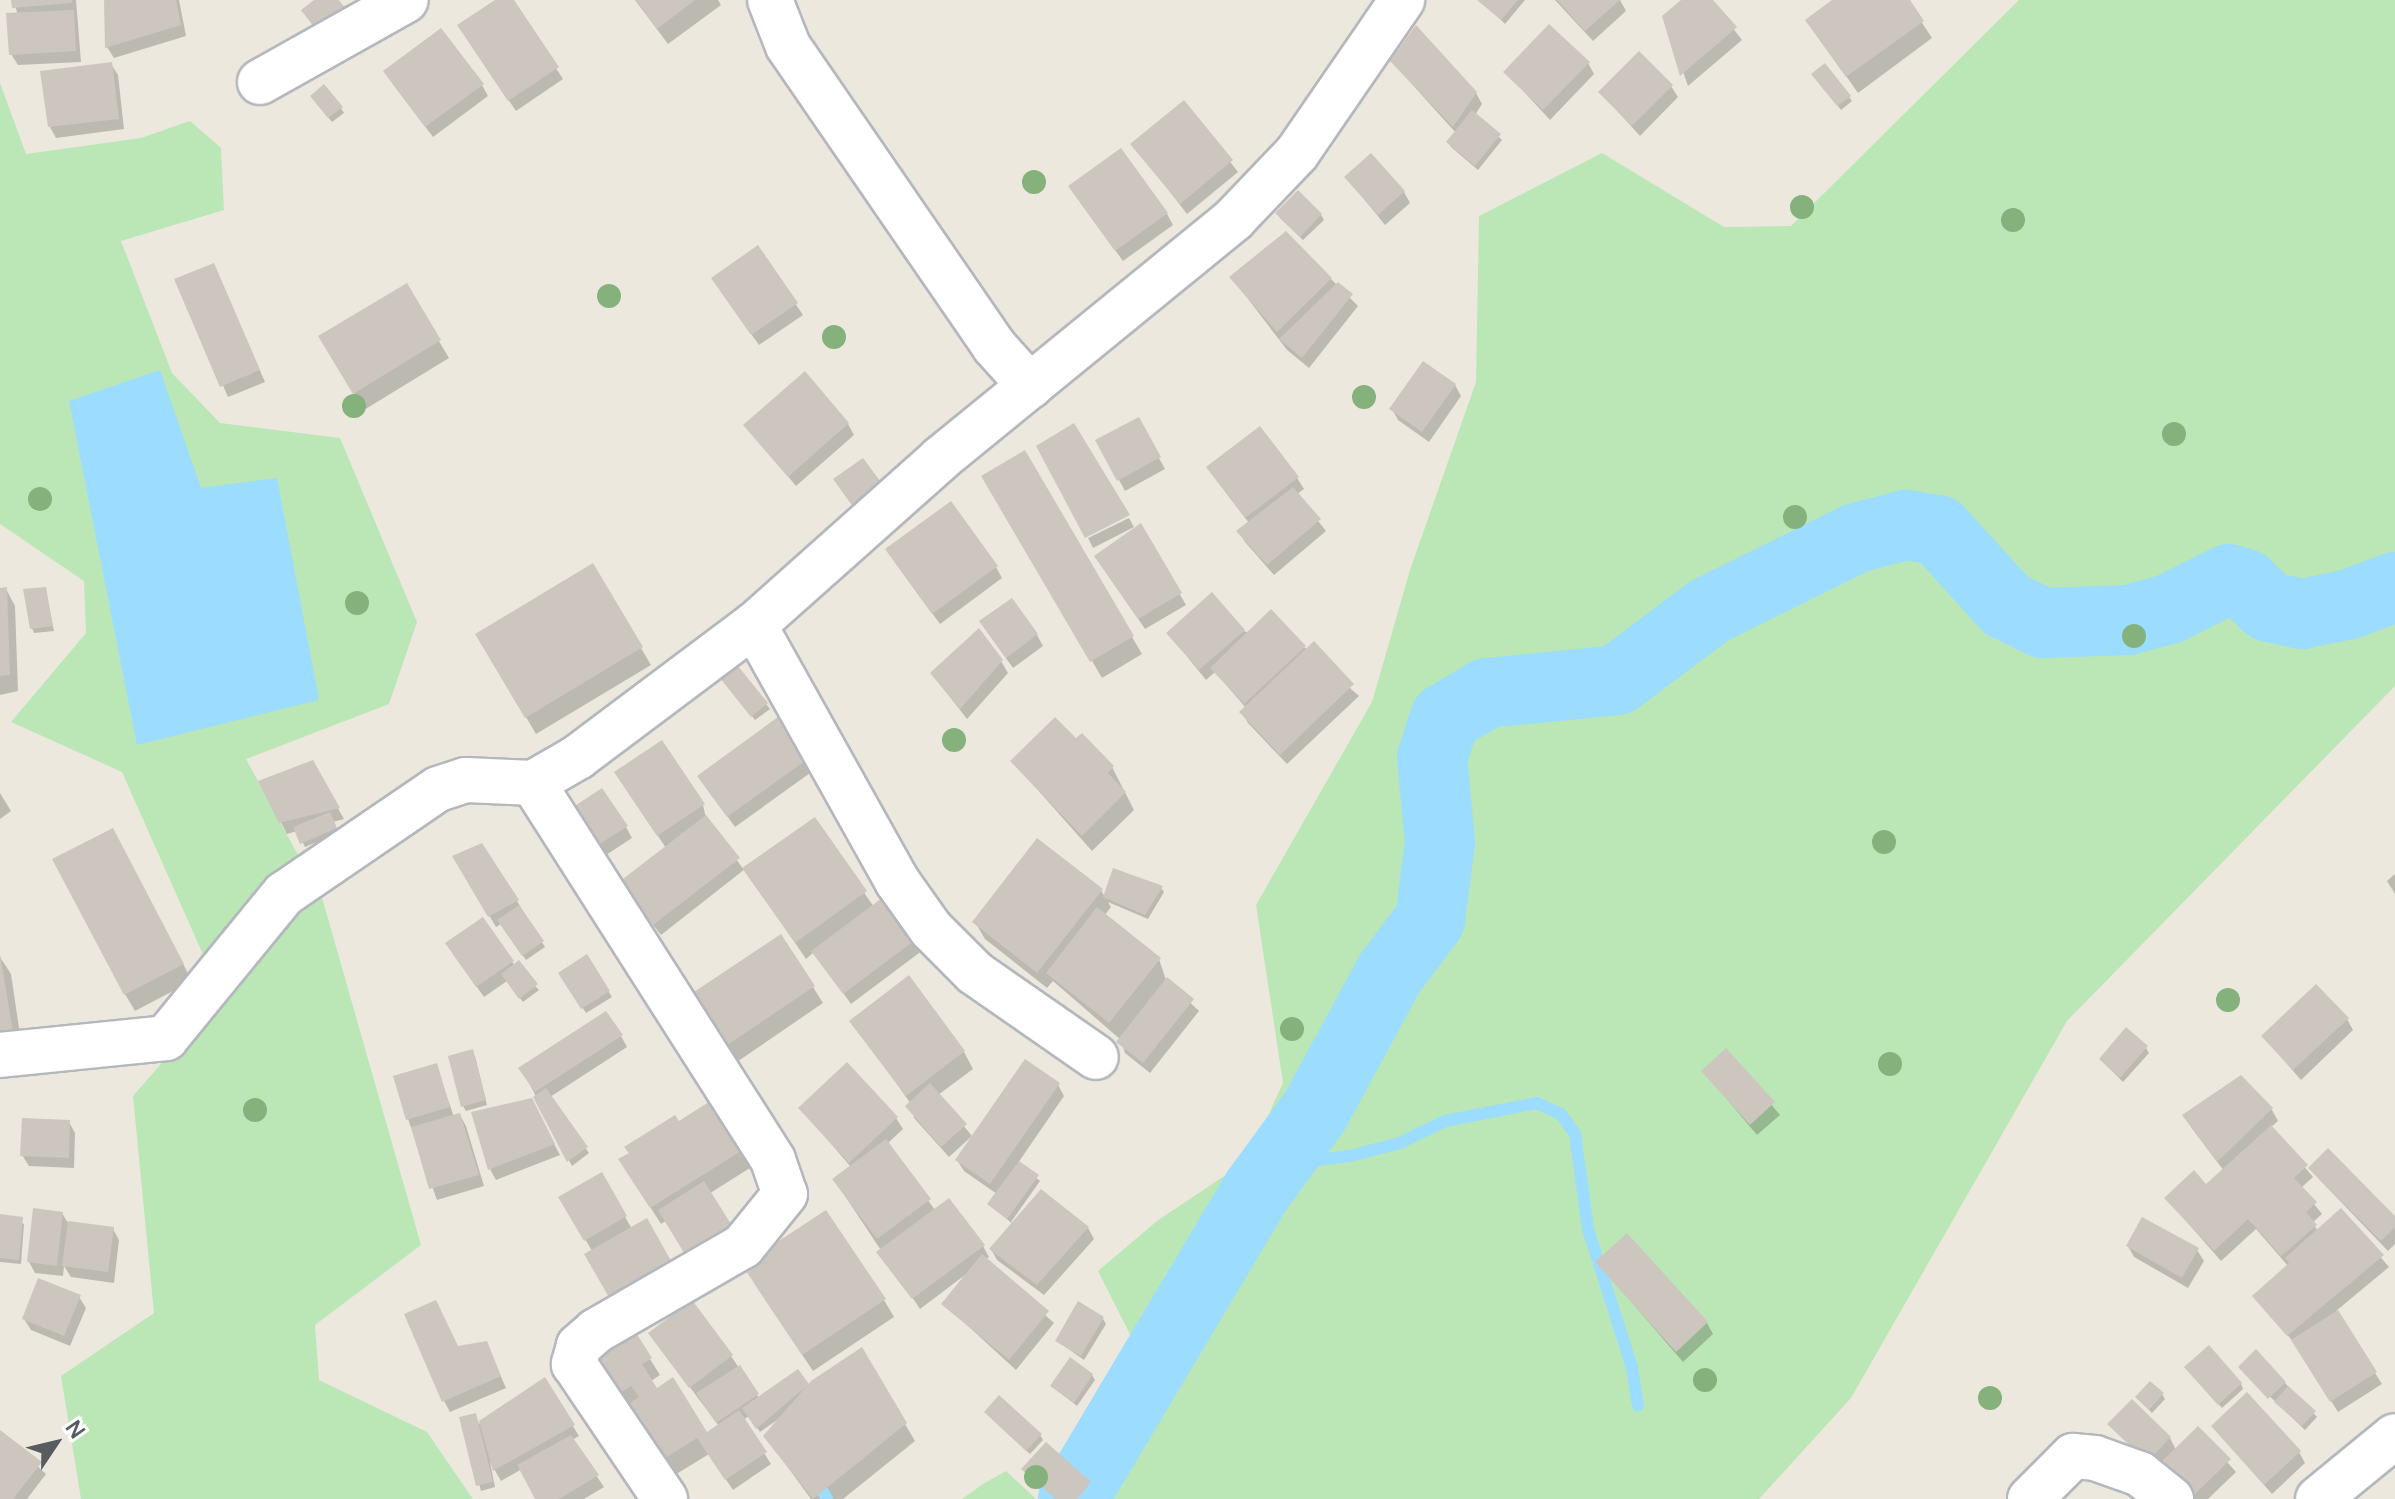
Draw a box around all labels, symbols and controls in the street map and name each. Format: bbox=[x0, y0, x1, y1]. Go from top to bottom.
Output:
north arrow bbox=[16, 1403, 96, 1483]
text: N bbox=[59, 1414, 92, 1444]

